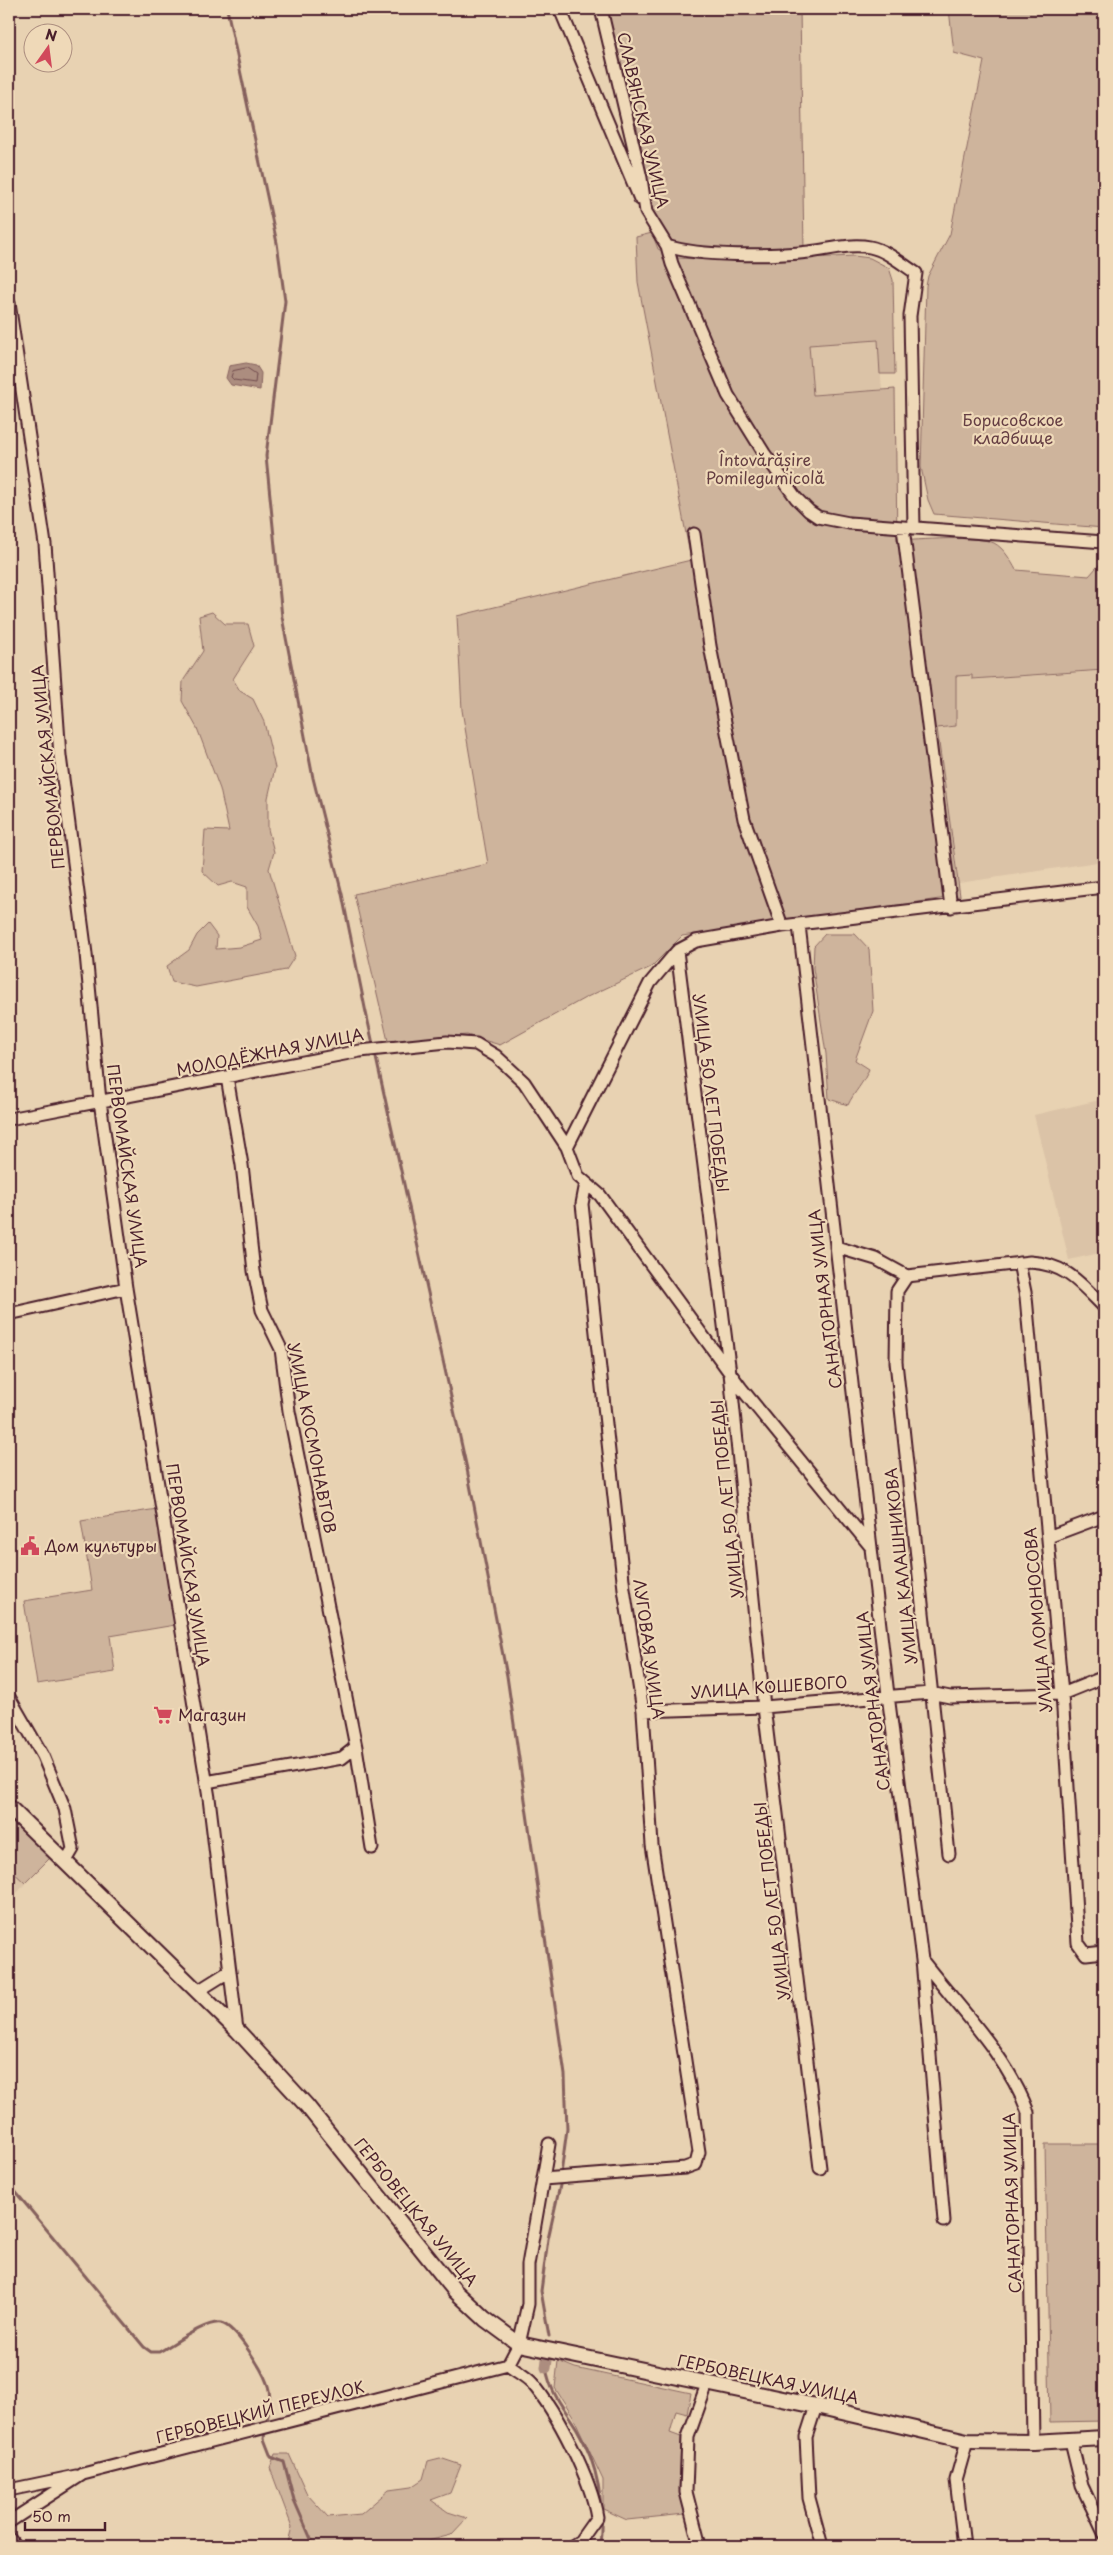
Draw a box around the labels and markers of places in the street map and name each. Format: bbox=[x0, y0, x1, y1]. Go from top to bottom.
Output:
place label: Дом культуры bbox=[44, 1533, 157, 1557]
public building icon: Дом культуры bbox=[19, 1535, 41, 1557]
place label: Магазин bbox=[178, 1702, 247, 1726]
supermarket icon: Магазин bbox=[152, 1704, 174, 1726]

